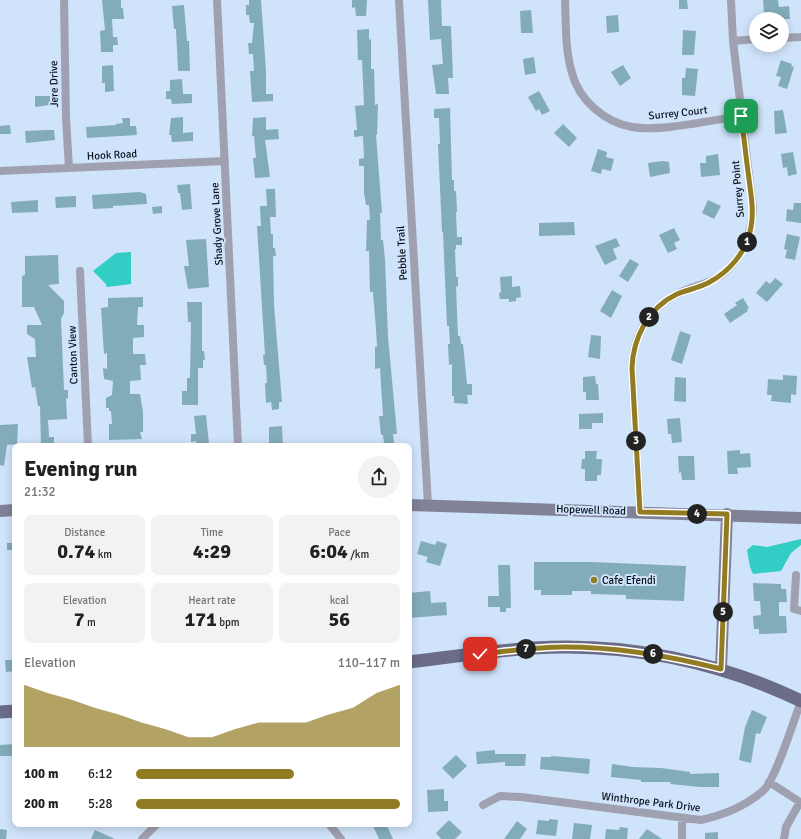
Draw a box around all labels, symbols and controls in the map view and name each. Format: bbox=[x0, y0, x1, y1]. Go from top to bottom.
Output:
map controls bbox=[749, 12, 789, 52]
button: layers bbox=[749, 12, 789, 52]
street label: Jere Drive bbox=[47, 60, 61, 108]
pin bbox=[724, 99, 758, 133]
street label: Surrey Court bbox=[648, 103, 708, 123]
icon: arrive bbox=[730, 105, 752, 127]
street label: Hook Road bbox=[87, 147, 138, 163]
street label: Surrey Point bbox=[729, 160, 747, 218]
street label: Shady Grove Lane bbox=[208, 182, 226, 266]
street label: Pebble Trail bbox=[394, 225, 410, 281]
pin: 1 bbox=[737, 232, 757, 252]
text: 1 bbox=[744, 235, 750, 248]
pin: 2 bbox=[639, 307, 659, 327]
text: 2 bbox=[646, 310, 652, 323]
street label: Canton View bbox=[65, 325, 81, 385]
pin: 3 bbox=[626, 431, 646, 451]
text: 3 bbox=[633, 434, 639, 447]
text: Evening run bbox=[24, 455, 138, 482]
button: share bbox=[358, 456, 400, 498]
text: 21:32 bbox=[24, 484, 56, 500]
street label: Hopewell Road bbox=[556, 502, 626, 518]
pin: 4 bbox=[687, 504, 707, 524]
text: 4 bbox=[694, 507, 700, 520]
text: Distance bbox=[64, 526, 105, 539]
text: Time bbox=[201, 526, 223, 539]
text: Pace bbox=[328, 526, 350, 539]
text: 0.74 bbox=[57, 539, 95, 564]
text: 4:29 bbox=[193, 539, 231, 564]
text: 6:04 bbox=[310, 539, 348, 564]
text: km bbox=[95, 548, 112, 561]
text: /km bbox=[348, 548, 369, 561]
place label: Cafe Efendi bbox=[602, 574, 656, 587]
marker: Cafe Efendi bbox=[589, 575, 599, 585]
text: Elevation bbox=[63, 594, 107, 607]
text: Heart rate bbox=[188, 594, 236, 607]
text: kcal bbox=[330, 594, 349, 607]
pin: 5 bbox=[713, 602, 733, 622]
text: 5 bbox=[720, 605, 726, 618]
text: 7 bbox=[74, 607, 84, 632]
text: 171 bbox=[184, 607, 217, 632]
text: 56 bbox=[329, 607, 350, 632]
text: m bbox=[84, 616, 96, 629]
text: bpm bbox=[217, 616, 240, 629]
pin bbox=[463, 637, 497, 671]
pin: 7 bbox=[516, 639, 536, 659]
text: 7 bbox=[523, 642, 529, 655]
icon: check bbox=[469, 643, 491, 665]
pin: 6 bbox=[643, 644, 663, 664]
text: 6 bbox=[650, 647, 656, 660]
text: Elevation bbox=[24, 655, 76, 671]
text: 110–117 m bbox=[338, 655, 400, 671]
text: 100 m bbox=[24, 766, 58, 782]
text: 6:12 bbox=[88, 766, 113, 782]
street label: Winthrope Park Drive bbox=[601, 789, 701, 815]
text: 200 m bbox=[24, 796, 58, 812]
text: 5:28 bbox=[88, 796, 113, 812]

